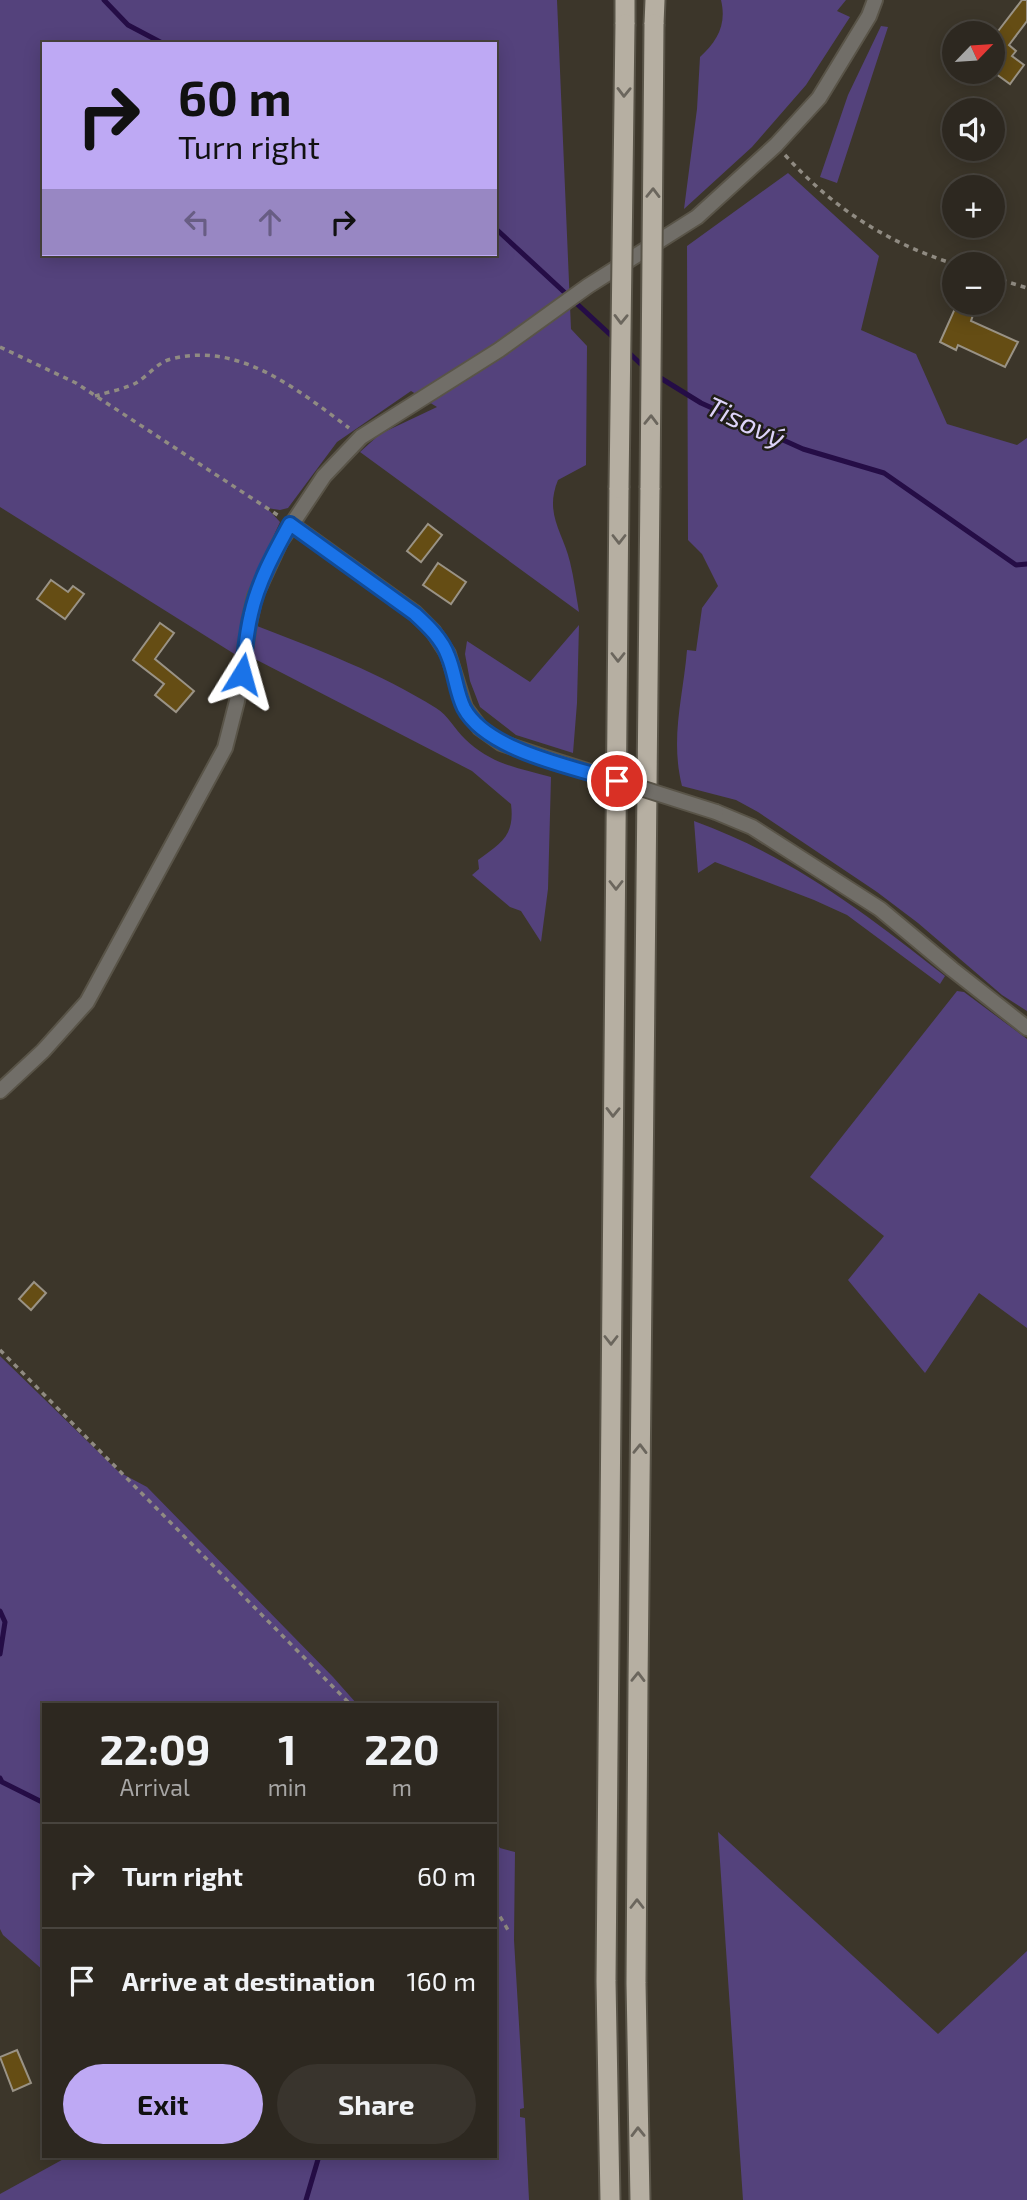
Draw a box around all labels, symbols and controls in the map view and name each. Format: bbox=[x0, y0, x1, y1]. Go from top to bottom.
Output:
north arrow bbox=[942, 21, 1004, 84]
map controls bbox=[942, 21, 1005, 315]
text: 60 m bbox=[178, 67, 292, 126]
icon: right bbox=[63, 70, 154, 161]
one-way arrow bbox=[616, 87, 632, 98]
button: sound bbox=[942, 98, 1005, 161]
text: Turn right bbox=[178, 127, 320, 165]
button: + bbox=[942, 175, 1005, 238]
one-way arrow bbox=[645, 187, 661, 197]
icon: left bbox=[178, 203, 216, 241]
icon: ahead bbox=[251, 203, 289, 241]
icon: right bbox=[324, 203, 362, 241]
button: − bbox=[942, 252, 1005, 315]
one-way arrow bbox=[613, 315, 629, 325]
water label: Tisový bbox=[702, 388, 791, 454]
one-way arrow bbox=[643, 414, 659, 425]
one-way arrow bbox=[611, 534, 627, 544]
position arrow bbox=[205, 637, 279, 711]
one-way arrow bbox=[610, 653, 626, 663]
pin bbox=[587, 751, 647, 811]
icon: arrive bbox=[598, 762, 636, 800]
one-way arrow bbox=[608, 880, 624, 891]
one-way arrow bbox=[606, 1107, 621, 1118]
one-way arrow bbox=[603, 1335, 619, 1346]
one-way arrow bbox=[632, 1444, 648, 1454]
one-way arrow bbox=[630, 1671, 646, 1682]
text: 22:09 bbox=[99, 1723, 210, 1773]
text: 1 bbox=[278, 1723, 296, 1773]
text: 220 bbox=[364, 1723, 440, 1773]
text: Arrival bbox=[120, 1773, 190, 1801]
text: min bbox=[268, 1773, 307, 1801]
text: m bbox=[392, 1773, 412, 1801]
icon: right bbox=[63, 1857, 101, 1895]
text: Turn right bbox=[122, 1860, 243, 1891]
text: 60 m bbox=[417, 1860, 476, 1891]
one-way arrow bbox=[629, 1899, 644, 1910]
icon: arrive bbox=[63, 1962, 101, 2000]
text: Arrive at destination bbox=[122, 1965, 375, 1996]
text: 160 m bbox=[407, 1965, 476, 1996]
button: Exit bbox=[63, 2064, 263, 2144]
button: Share bbox=[277, 2064, 476, 2144]
one-way arrow bbox=[630, 2126, 645, 2137]

